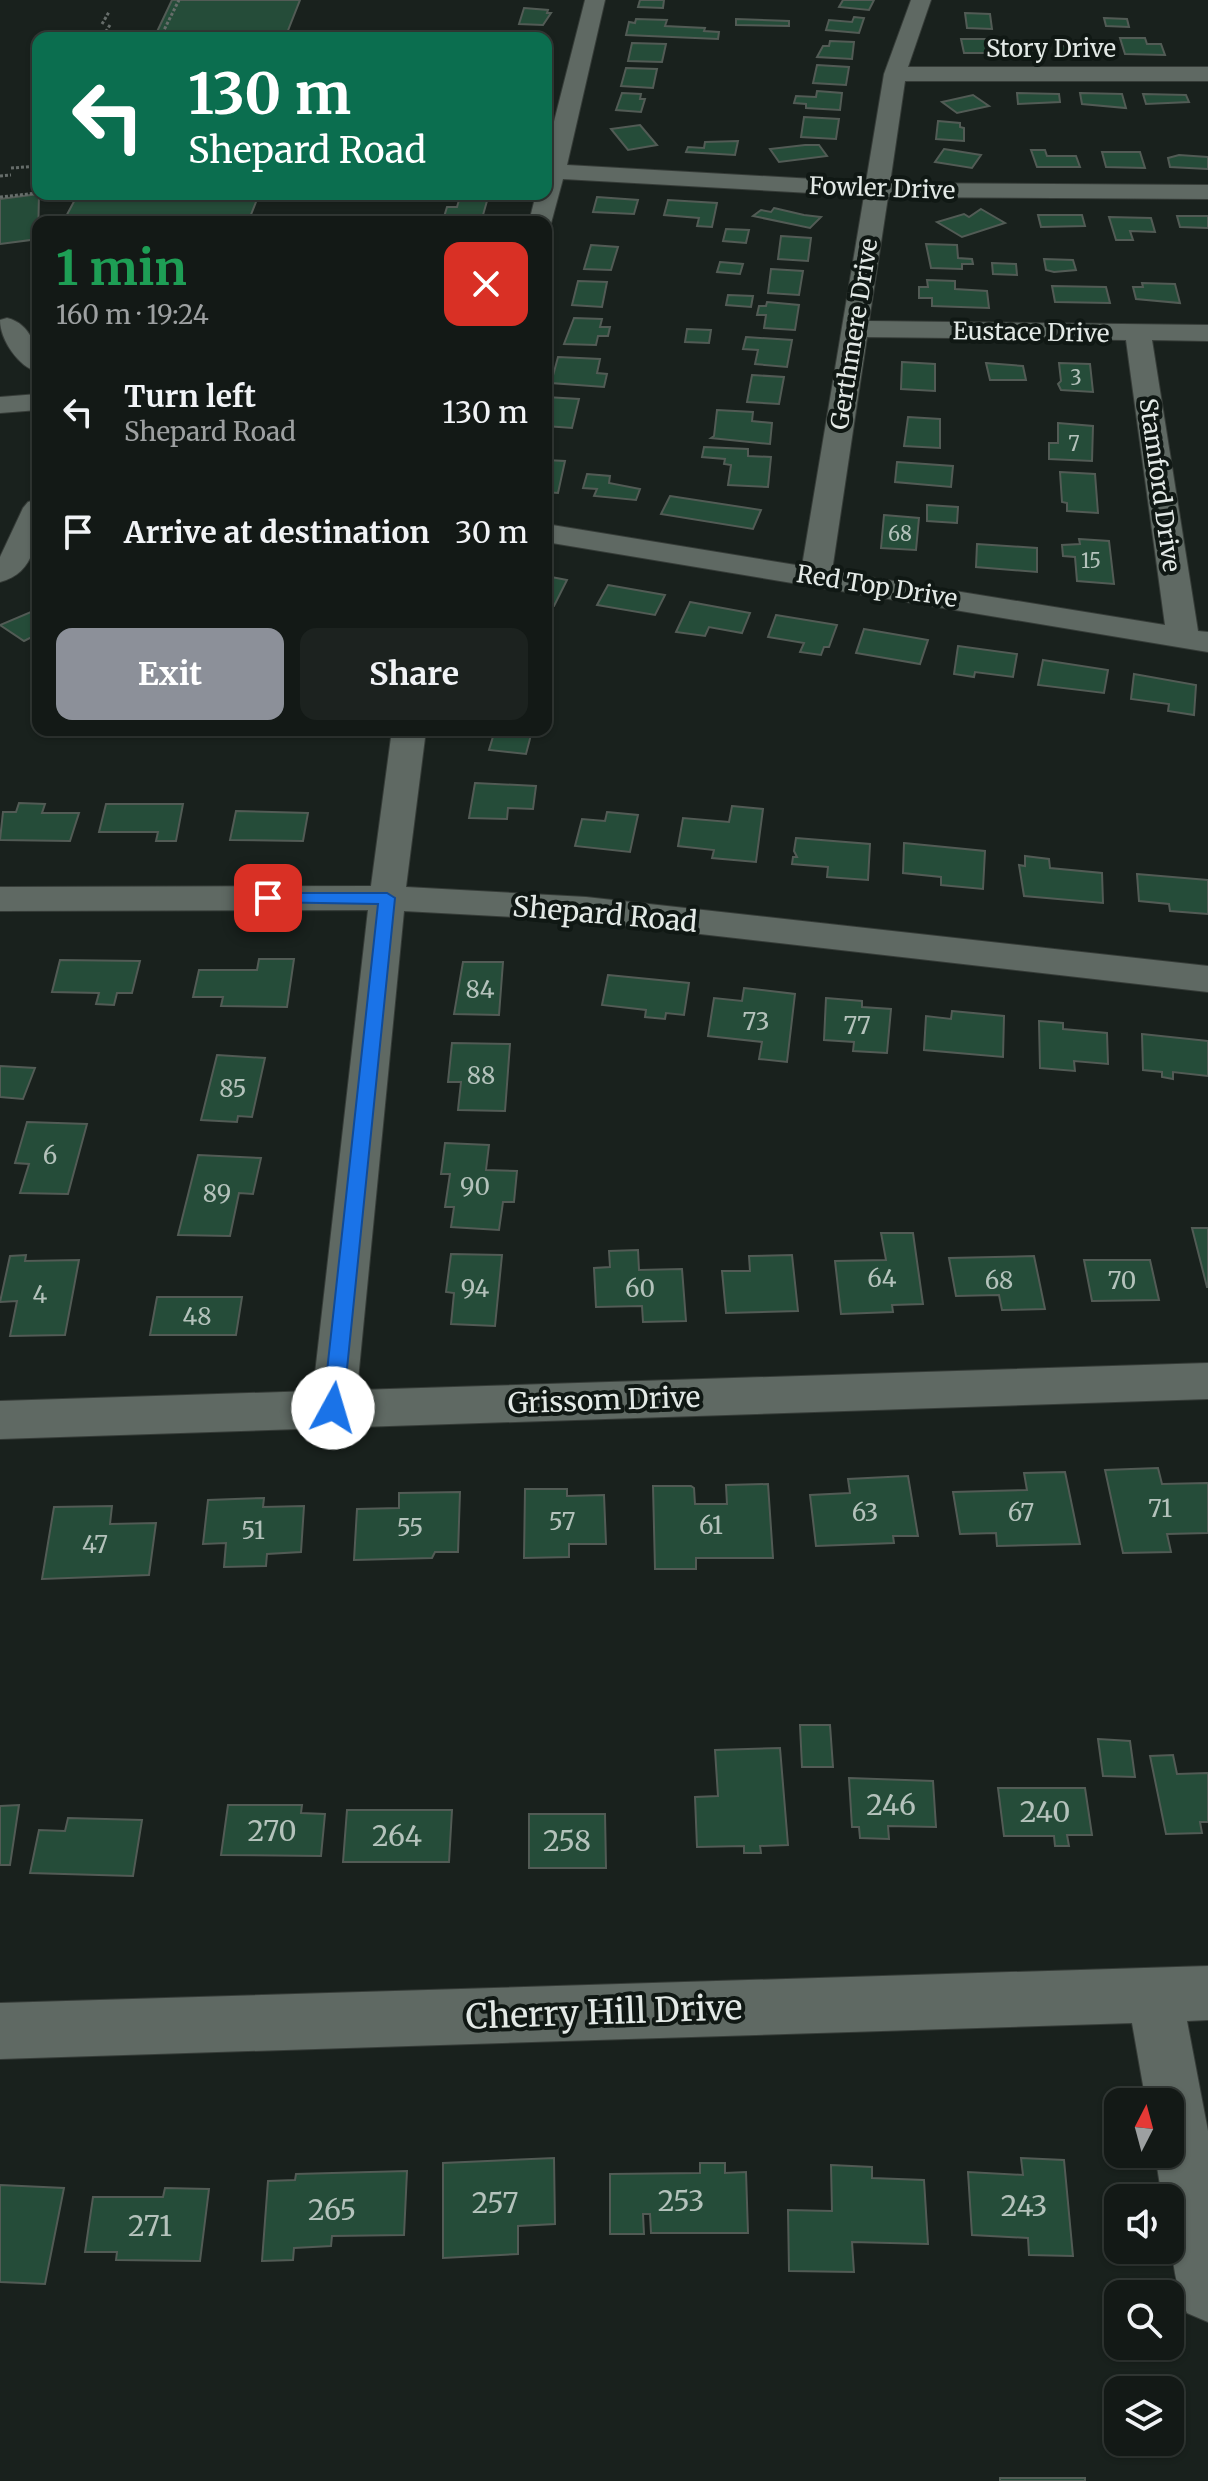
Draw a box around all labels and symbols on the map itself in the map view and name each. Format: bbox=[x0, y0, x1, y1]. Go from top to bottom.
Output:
street label: Story Drive bbox=[986, 33, 1116, 64]
street label: Fowler Drive bbox=[808, 170, 956, 206]
street label: Gerthmere Drive bbox=[824, 236, 884, 432]
street label: Eustace Drive bbox=[952, 315, 1110, 349]
house number: 3 bbox=[1070, 365, 1082, 390]
street label: Stamford Drive bbox=[1132, 396, 1188, 574]
house number: 7 bbox=[1068, 431, 1080, 456]
house number: 68 bbox=[888, 521, 912, 546]
house number: 15 bbox=[1081, 548, 1101, 573]
street label: Red Top Drive bbox=[794, 558, 960, 614]
pin bbox=[234, 864, 302, 932]
street label: Shepard Road bbox=[511, 888, 699, 940]
house number: 84 bbox=[466, 974, 495, 1005]
house number: 73 bbox=[743, 1006, 769, 1037]
house number: 77 bbox=[843, 1010, 871, 1041]
house number: 88 bbox=[467, 1060, 495, 1091]
house number: 85 bbox=[219, 1073, 247, 1104]
house number: 6 bbox=[43, 1140, 57, 1171]
house number: 90 bbox=[460, 1171, 490, 1202]
house number: 89 bbox=[203, 1178, 231, 1209]
house number: 64 bbox=[867, 1263, 897, 1294]
house number: 68 bbox=[985, 1265, 1013, 1296]
house number: 70 bbox=[1108, 1265, 1136, 1296]
house number: 94 bbox=[461, 1273, 490, 1304]
house number: 60 bbox=[625, 1273, 655, 1304]
house number: 4 bbox=[33, 1279, 48, 1310]
house number: 48 bbox=[182, 1301, 212, 1332]
position arrow bbox=[291, 1366, 375, 1450]
street label: Grissom Drive bbox=[507, 1379, 701, 1421]
house number: 71 bbox=[1148, 1493, 1172, 1524]
house number: 63 bbox=[852, 1497, 878, 1528]
house number: 67 bbox=[1008, 1497, 1034, 1528]
house number: 57 bbox=[549, 1506, 575, 1537]
house number: 61 bbox=[699, 1510, 723, 1541]
house number: 55 bbox=[397, 1512, 423, 1543]
house number: 51 bbox=[241, 1515, 265, 1546]
house number: 47 bbox=[82, 1529, 108, 1560]
house number: 246 bbox=[866, 1787, 916, 1823]
house number: 240 bbox=[1020, 1794, 1070, 1830]
house number: 270 bbox=[248, 1813, 296, 1849]
house number: 264 bbox=[372, 1818, 422, 1854]
house number: 258 bbox=[543, 1823, 591, 1859]
street label: Cherry Hill Drive bbox=[465, 1986, 743, 2038]
north arrow bbox=[1104, 2088, 1184, 2168]
house number: 253 bbox=[658, 2183, 704, 2219]
house number: 257 bbox=[472, 2185, 518, 2221]
house number: 243 bbox=[1001, 2188, 1047, 2224]
house number: 265 bbox=[308, 2192, 356, 2228]
house number: 271 bbox=[128, 2208, 172, 2244]

